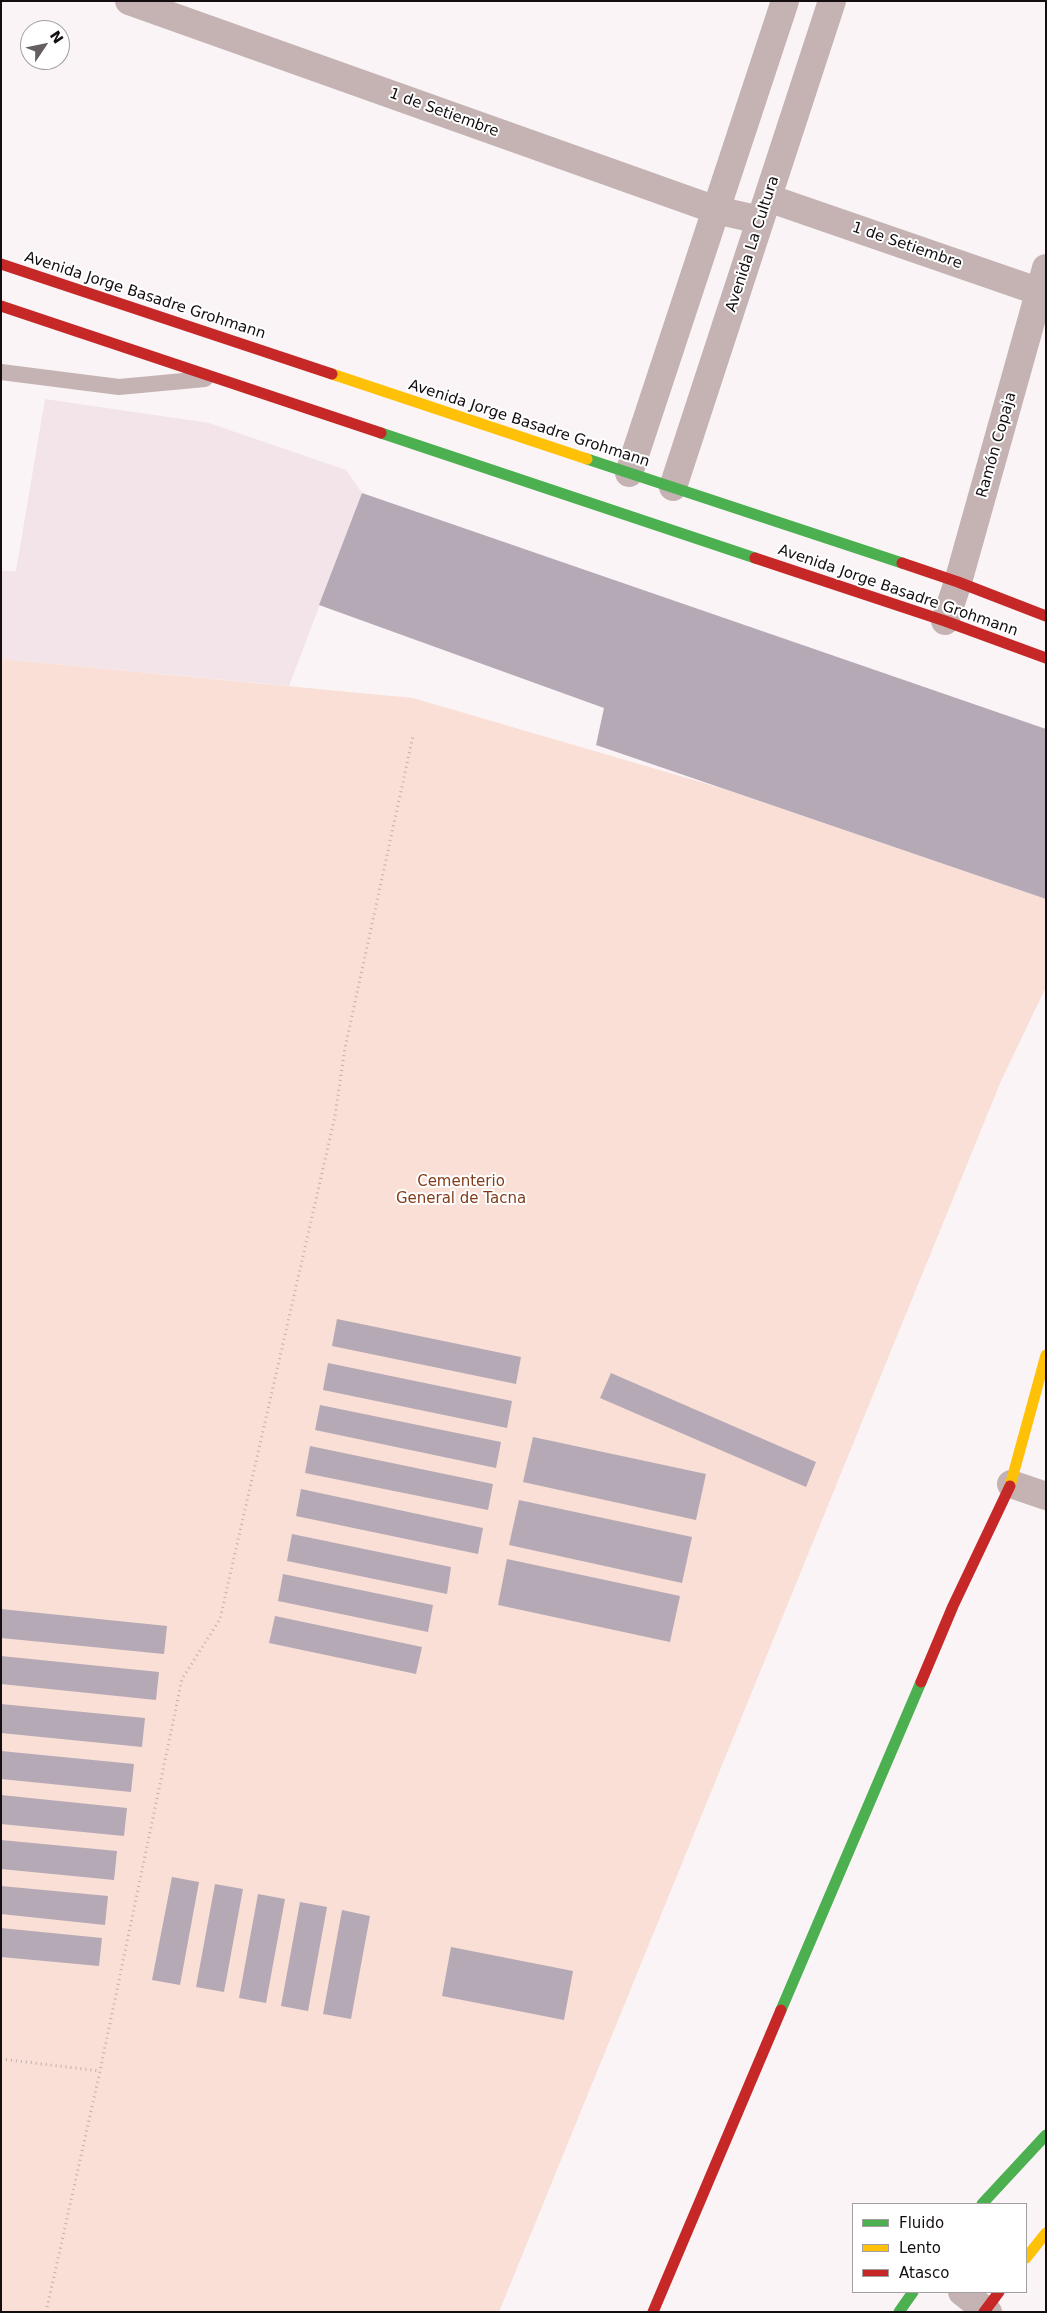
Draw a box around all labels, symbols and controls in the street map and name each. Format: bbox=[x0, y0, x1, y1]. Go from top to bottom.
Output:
north arrow bbox=[20, 20, 70, 70]
text: N bbox=[47, 28, 67, 47]
street label: 1 de Setiembre bbox=[387, 85, 501, 141]
street label: Avenida La Cultura bbox=[723, 174, 783, 314]
street label: 1 de Setiembre bbox=[850, 219, 964, 273]
street label: Avenida Jorge Basadre Grohmann bbox=[22, 248, 268, 344]
street label: Avenida Jorge Basadre Grohmann bbox=[406, 376, 652, 472]
street label: Ramón Copaja bbox=[973, 390, 1021, 500]
street label: Avenida Jorge Basadre Grohmann bbox=[776, 541, 1020, 641]
park label: Cementerio General de Tacna bbox=[396, 1173, 526, 1208]
legend bbox=[852, 2203, 1027, 2293]
text: Fluido bbox=[899, 2214, 944, 2232]
text: Lento bbox=[899, 2239, 941, 2257]
text: Atasco bbox=[899, 2264, 949, 2282]

